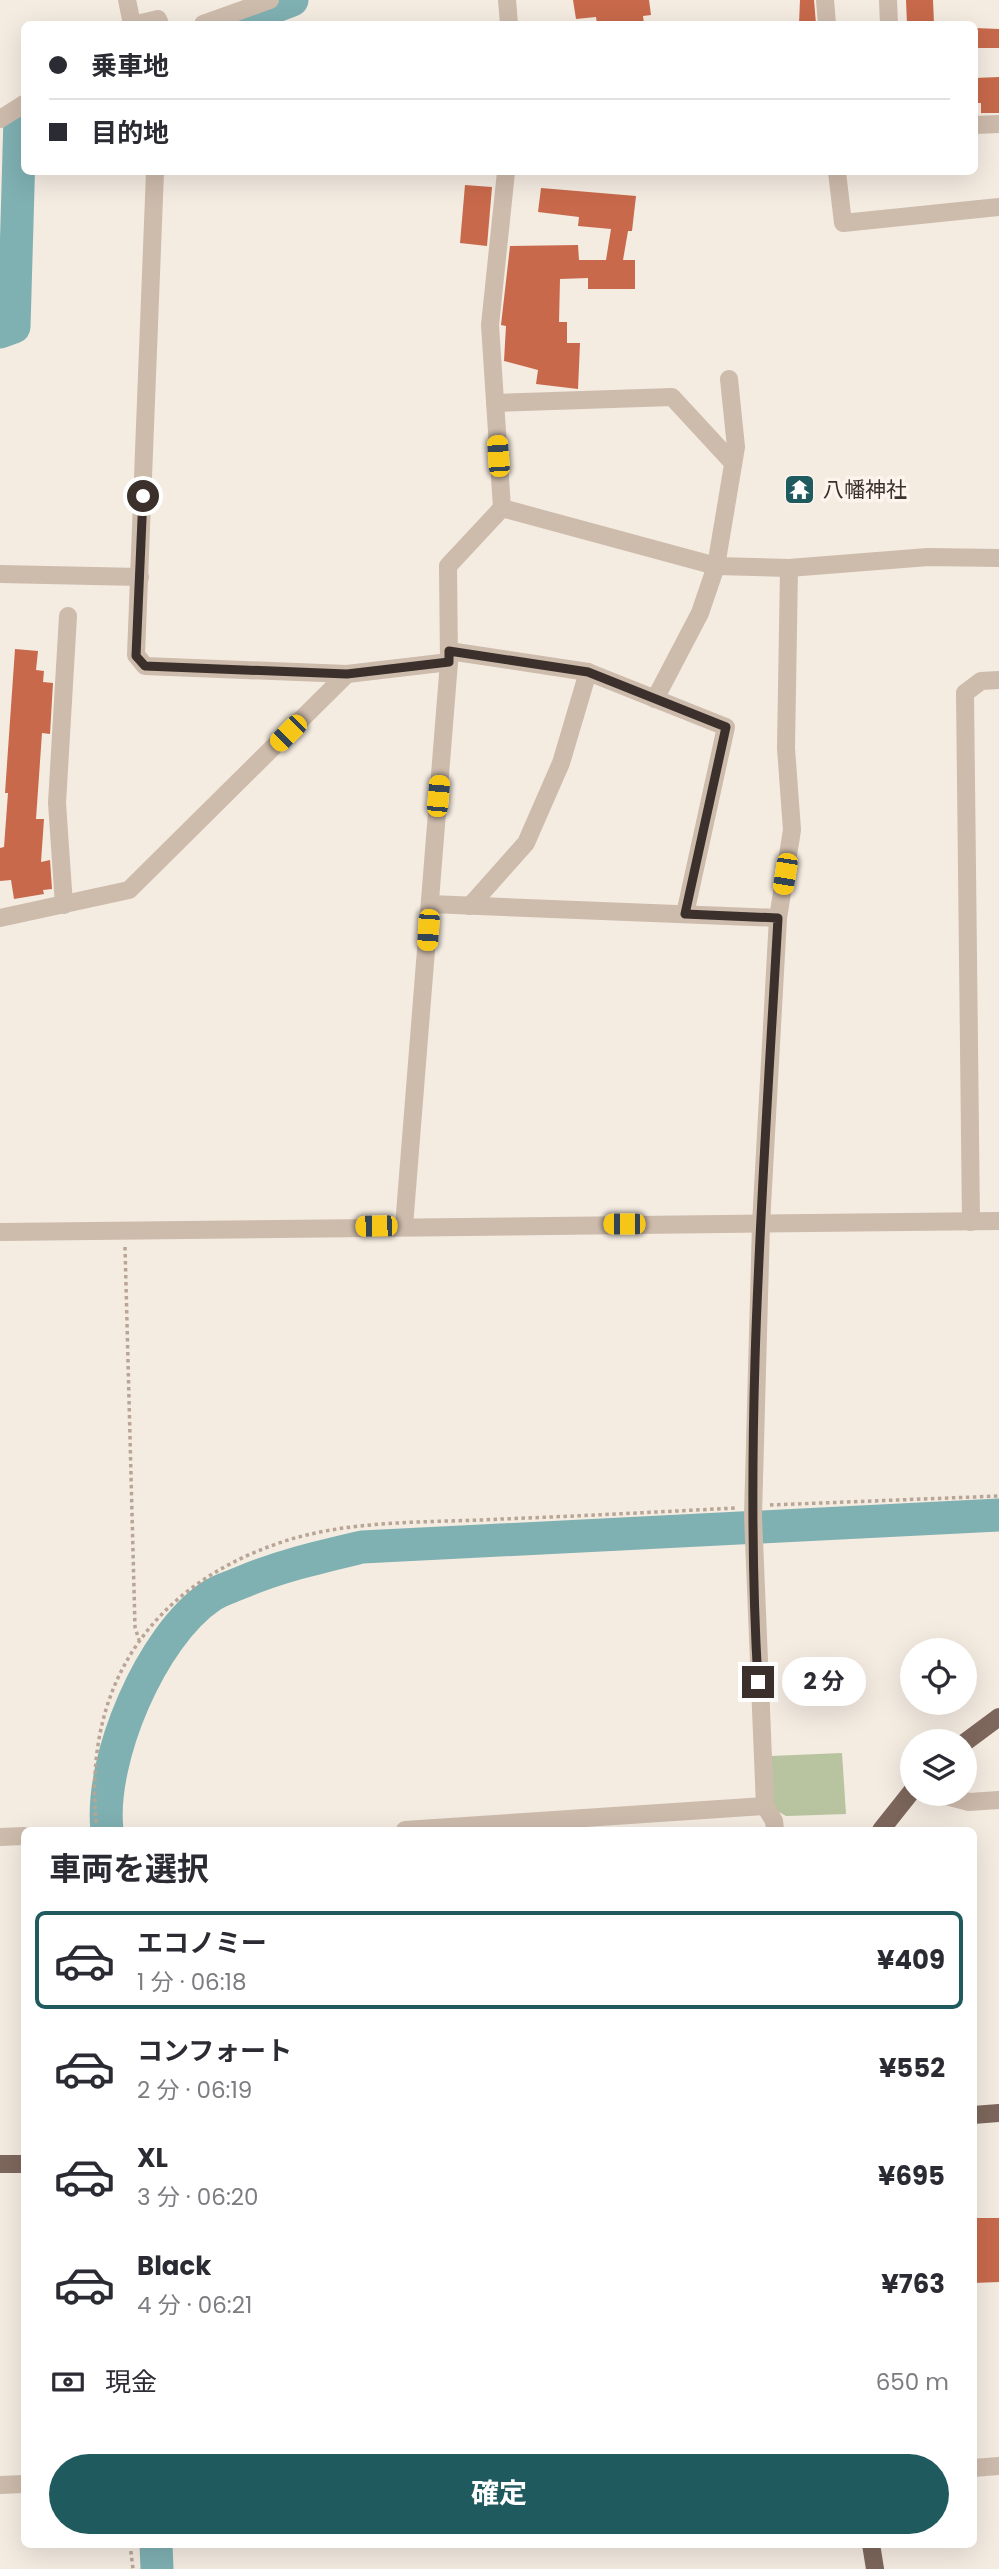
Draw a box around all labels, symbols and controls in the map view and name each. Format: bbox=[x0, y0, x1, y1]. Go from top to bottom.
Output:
text: 乗車地 bbox=[91, 48, 169, 84]
text: 目的地 bbox=[91, 115, 169, 151]
car bbox=[487, 434, 510, 478]
temple icon: 八幡神社 bbox=[783, 473, 817, 507]
place label: 八幡神社 bbox=[823, 475, 907, 504]
route start bbox=[127, 480, 159, 512]
car bbox=[266, 711, 311, 755]
car bbox=[426, 774, 451, 818]
car bbox=[772, 852, 799, 896]
car bbox=[417, 908, 440, 952]
car bbox=[604, 1214, 646, 1235]
car bbox=[355, 1215, 398, 1237]
map controls bbox=[900, 1638, 977, 1806]
button: locate bbox=[900, 1638, 977, 1715]
callout: 2 分 bbox=[782, 1658, 866, 1706]
text: 2 分 bbox=[803, 1665, 845, 1697]
route end bbox=[742, 1666, 774, 1698]
button: layers bbox=[900, 1729, 977, 1806]
text: 車両を選択 bbox=[49, 1846, 209, 1891]
text: エコノミー bbox=[137, 1925, 267, 1961]
icon: car bbox=[53, 1929, 116, 1992]
text: ¥409 bbox=[877, 1942, 945, 1978]
text: 1 分 · 06:18 bbox=[137, 1966, 246, 1998]
text: コンフォート bbox=[137, 2033, 292, 2069]
icon: car bbox=[53, 2037, 116, 2100]
text: ¥552 bbox=[879, 2050, 945, 2086]
text: 2 分 · 06:19 bbox=[137, 2074, 252, 2106]
text: XL bbox=[137, 2140, 168, 2176]
icon: car bbox=[53, 2145, 116, 2208]
text: ¥695 bbox=[878, 2158, 945, 2194]
text: 3 分 · 06:20 bbox=[137, 2181, 258, 2213]
text: Black bbox=[137, 2248, 211, 2284]
icon: car bbox=[53, 2253, 116, 2316]
text: ¥763 bbox=[881, 2266, 945, 2302]
text: 4 分 · 06:21 bbox=[137, 2289, 252, 2321]
icon: cash bbox=[49, 2363, 87, 2401]
text: 現金 bbox=[105, 2364, 157, 2400]
text: 650 m bbox=[876, 2366, 949, 2398]
button: 確定 bbox=[49, 2454, 949, 2534]

